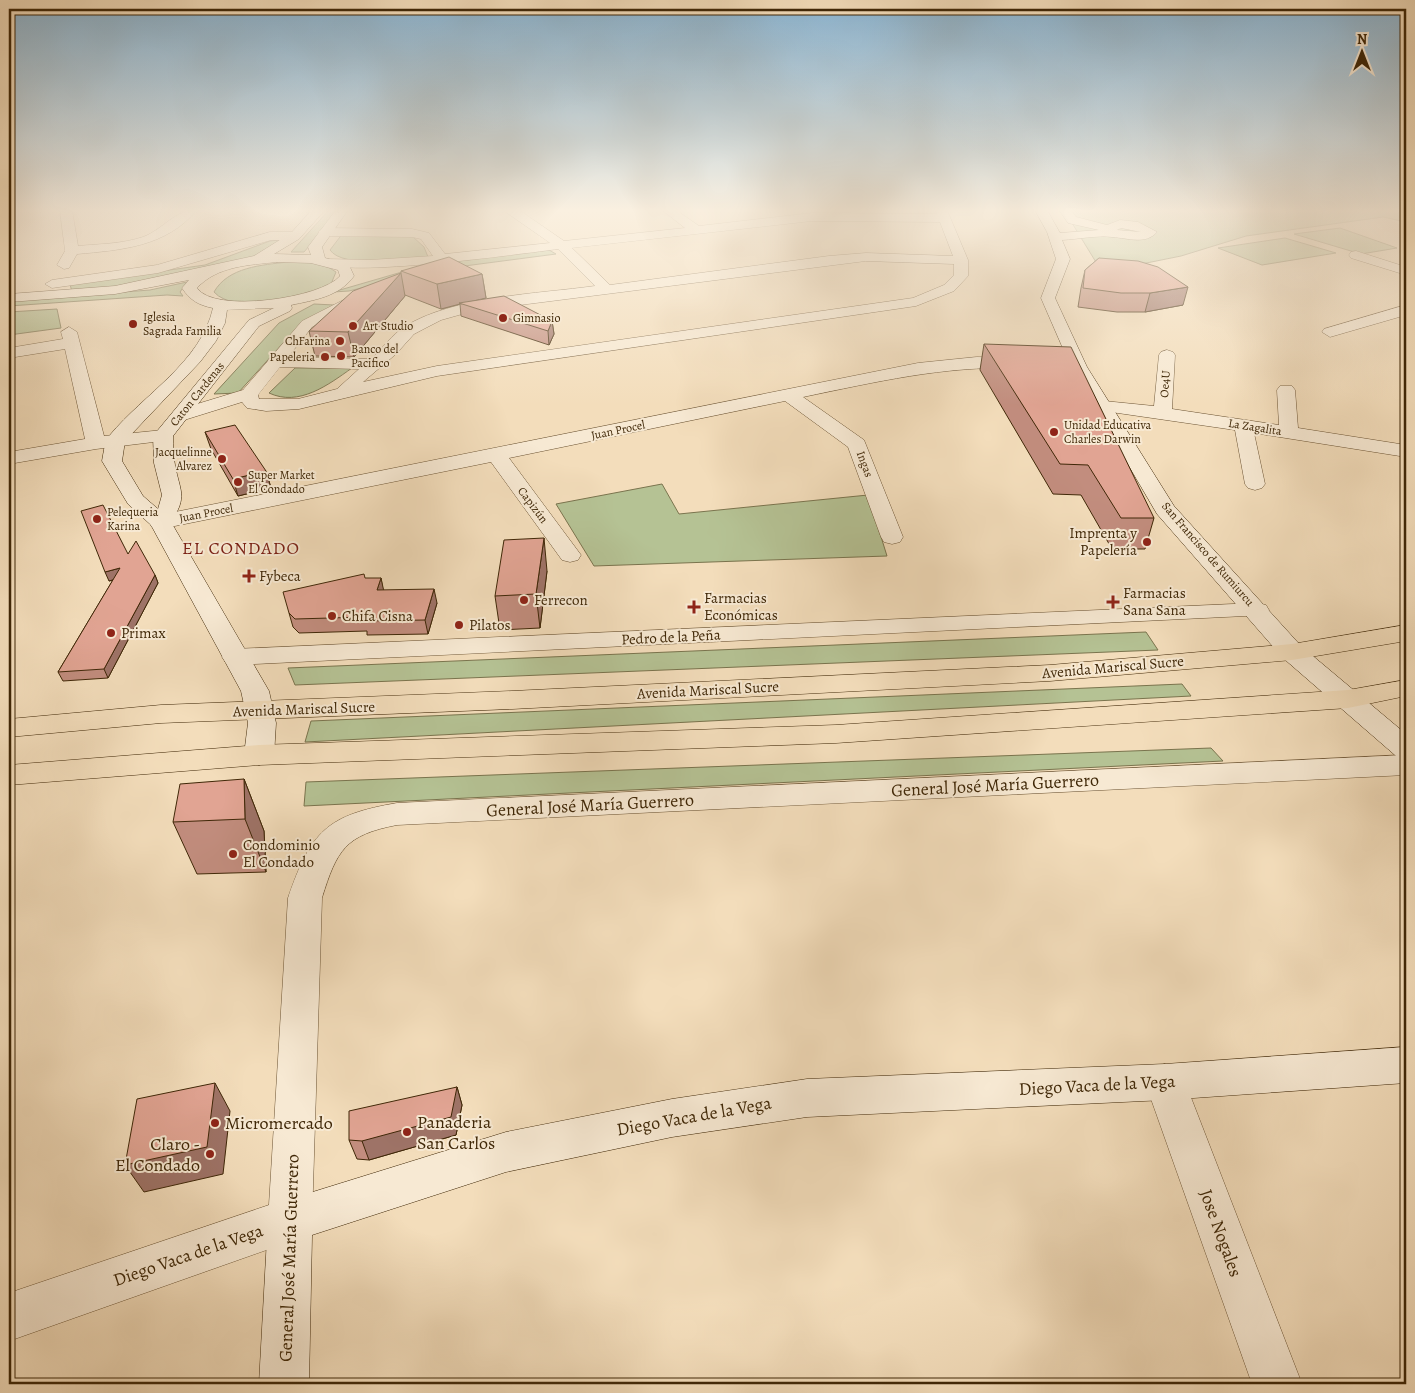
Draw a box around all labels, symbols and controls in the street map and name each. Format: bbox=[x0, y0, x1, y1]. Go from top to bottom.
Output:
north arrow bbox=[1338, 28, 1388, 78]
text: N bbox=[1357, 30, 1367, 49]
place label: Iglesia Sagrada Familia bbox=[143, 309, 222, 339]
place label: Gimnasio bbox=[513, 310, 561, 326]
marker: Gimnasio bbox=[497, 312, 509, 324]
marker: Iglesia Sagrada Familia bbox=[127, 318, 139, 330]
place label: Art Studio bbox=[362, 318, 413, 334]
marker: Art Studio bbox=[347, 320, 359, 332]
place label: ChFarina bbox=[285, 333, 330, 349]
marker: ChFarina bbox=[334, 335, 346, 347]
place label: Banco del Pacifico bbox=[351, 341, 398, 371]
place label: Papeleria bbox=[269, 349, 315, 365]
marker: Banco del Pacifico bbox=[335, 350, 347, 362]
marker: Papeleria bbox=[319, 351, 331, 363]
street label: Caton Cardenas bbox=[166, 358, 228, 429]
street label: Oe4U bbox=[1156, 370, 1174, 398]
street label: La Zagalita bbox=[1227, 415, 1283, 439]
street label: Juan Procel bbox=[590, 416, 647, 444]
place label: Unidad Educativa Charles Darwin bbox=[1064, 417, 1152, 447]
marker: Unidad Educativa Charles Darwin bbox=[1048, 426, 1060, 438]
place label: Jacquelinne Alvarez bbox=[155, 444, 212, 474]
street label: Ingas bbox=[853, 449, 877, 480]
marker: Jacquelinne Alvarez bbox=[216, 453, 228, 465]
place label: Super Market El Condado bbox=[248, 467, 315, 497]
marker: Super Market El Condado bbox=[232, 476, 244, 488]
street label: Capizún bbox=[514, 484, 552, 527]
street label: San Francisco de Rumiurcu bbox=[1158, 498, 1258, 610]
street label: Juan Procel bbox=[178, 500, 234, 526]
place label: Pelequeria Karina bbox=[107, 504, 159, 534]
marker: Pelequeria Karina bbox=[91, 513, 103, 525]
place label: Imprenta y Papelería bbox=[1069, 523, 1137, 560]
district label: EL CONDADO bbox=[182, 536, 300, 560]
marker: Imprenta y Papelería bbox=[1141, 536, 1153, 548]
place label: Fybeca bbox=[259, 566, 301, 586]
marker: Fybeca bbox=[243, 570, 255, 582]
place label: Farmacias Sana Sana bbox=[1123, 583, 1186, 620]
place label: Farmacias Económicas bbox=[704, 588, 778, 625]
place label: Ferrecon bbox=[534, 590, 588, 610]
marker: Ferrecon bbox=[518, 594, 530, 606]
marker: Farmacias Sana Sana bbox=[1107, 596, 1119, 608]
marker: Farmacias Económicas bbox=[688, 601, 700, 613]
place label: Chifa Cisna bbox=[342, 606, 413, 626]
marker: Chifa Cisna bbox=[326, 610, 338, 622]
place label: Pilatos bbox=[469, 615, 510, 635]
marker: Pilatos bbox=[453, 619, 465, 631]
place label: Primax bbox=[121, 623, 166, 643]
street label: Pedro de la Peña bbox=[621, 624, 721, 650]
marker: Primax bbox=[105, 627, 117, 639]
street label: Avenida Mariscal Sucre bbox=[1040, 651, 1185, 683]
street label: Avenida Mariscal Sucre bbox=[635, 676, 780, 704]
street label: Avenida Mariscal Sucre bbox=[232, 697, 376, 722]
street label: General José María Guerrero bbox=[891, 768, 1099, 802]
street label: General José María Guerrero bbox=[486, 788, 694, 822]
place label: Condominio El Condado bbox=[243, 835, 320, 872]
marker: Condominio El Condado bbox=[227, 848, 239, 860]
street label: Diego Vaca de la Vega bbox=[1018, 1069, 1177, 1101]
street label: Diego Vaca de la Vega bbox=[615, 1090, 774, 1141]
place label: Panaderia San Carlos bbox=[417, 1110, 495, 1155]
place label: Micromercado bbox=[225, 1111, 333, 1135]
marker: Micromercado bbox=[209, 1117, 221, 1129]
marker: Panaderia San Carlos bbox=[401, 1126, 413, 1138]
place label: Claro - El Condado bbox=[115, 1132, 200, 1177]
marker: Claro - El Condado bbox=[204, 1148, 216, 1160]
street label: General José María Guerrero bbox=[273, 1154, 305, 1362]
street label: Jose Nogales bbox=[1194, 1186, 1248, 1280]
street label: Diego Vaca de la Vega bbox=[110, 1218, 267, 1292]

